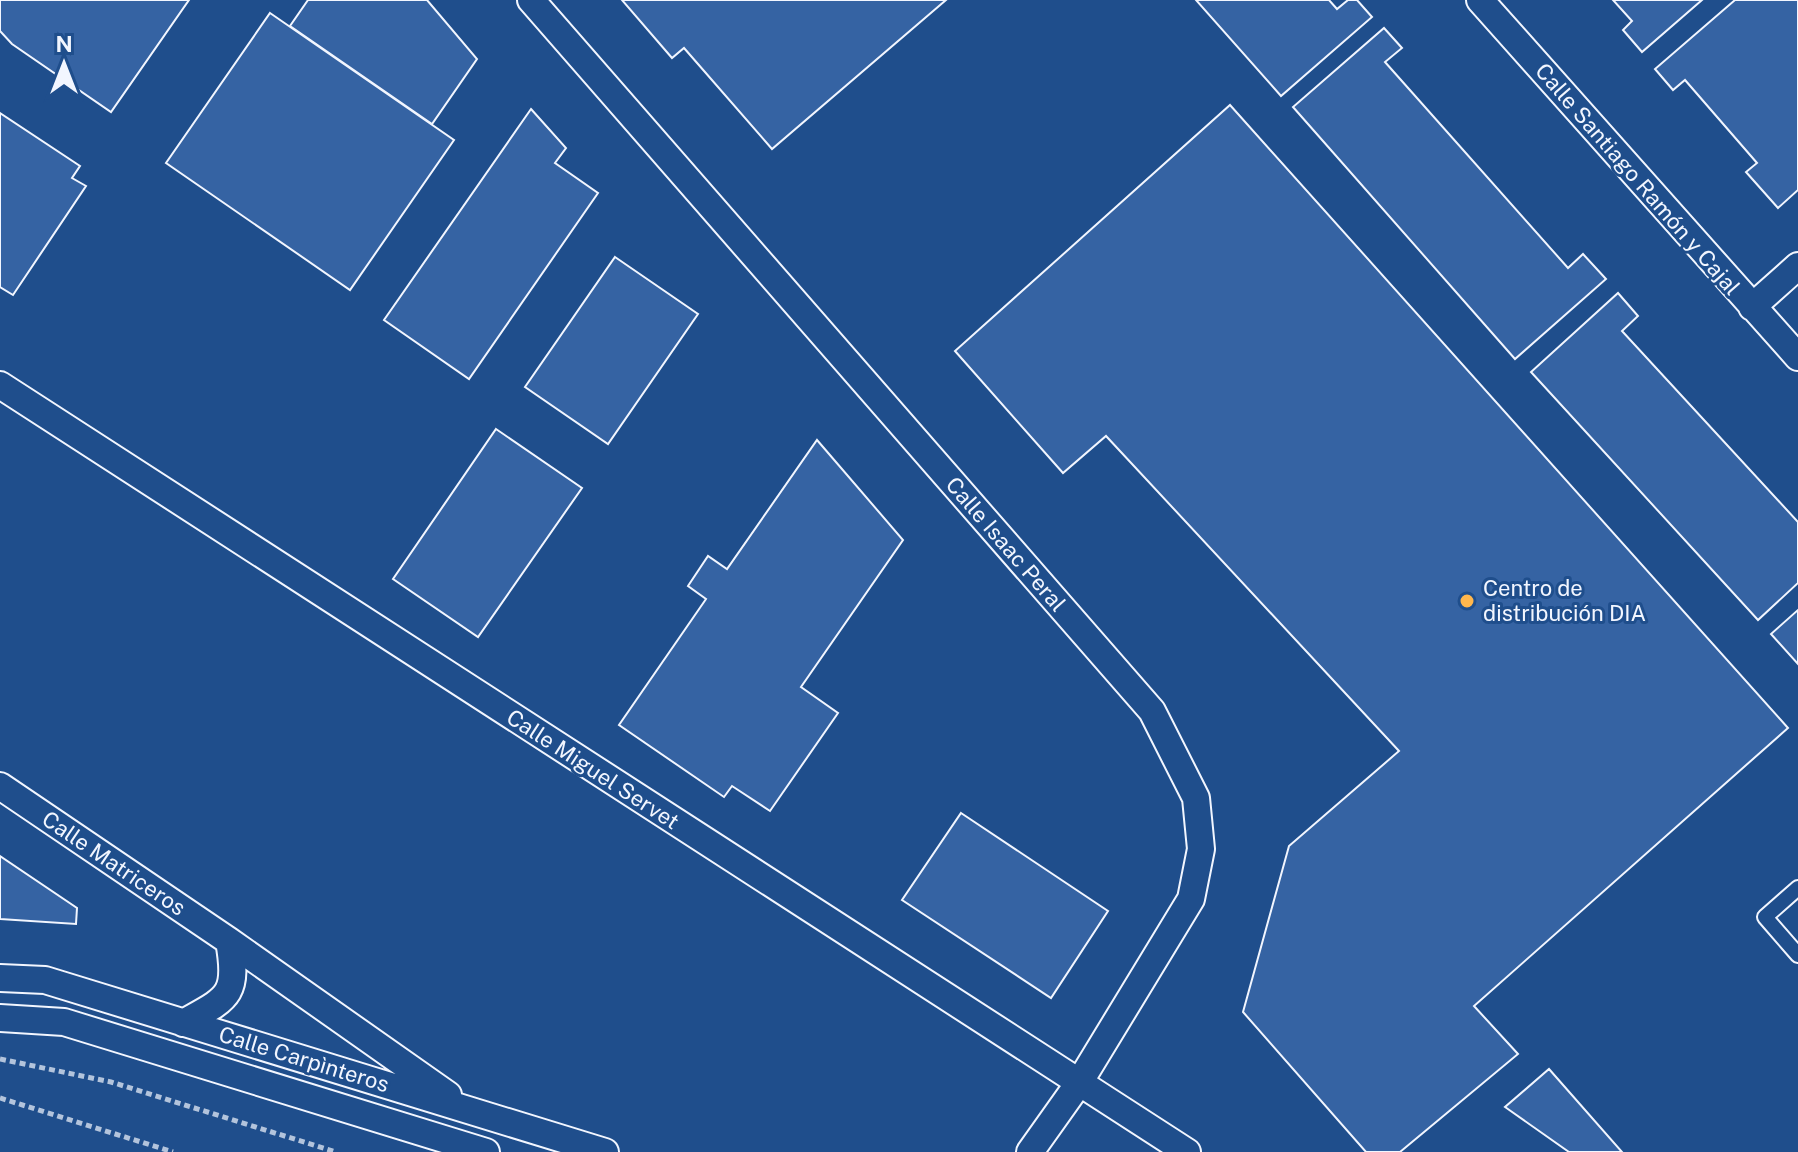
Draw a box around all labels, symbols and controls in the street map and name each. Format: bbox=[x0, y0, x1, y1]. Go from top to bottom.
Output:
north arrow bbox=[24, 24, 104, 104]
text: N bbox=[55, 31, 73, 57]
street label: Calle Santiago Ramón y Cajal bbox=[1530, 58, 1746, 300]
street label: Calle Isaac Peral bbox=[941, 472, 1071, 616]
place label: Centro de distribución DIA bbox=[1483, 575, 1646, 626]
marker: Centro de distribución DIA bbox=[1458, 592, 1476, 610]
street label: Calle Miguel Servet bbox=[502, 704, 684, 834]
street label: Calle Matriceros bbox=[37, 805, 191, 921]
street label: Calle Carpìnteros bbox=[216, 1021, 392, 1097]

